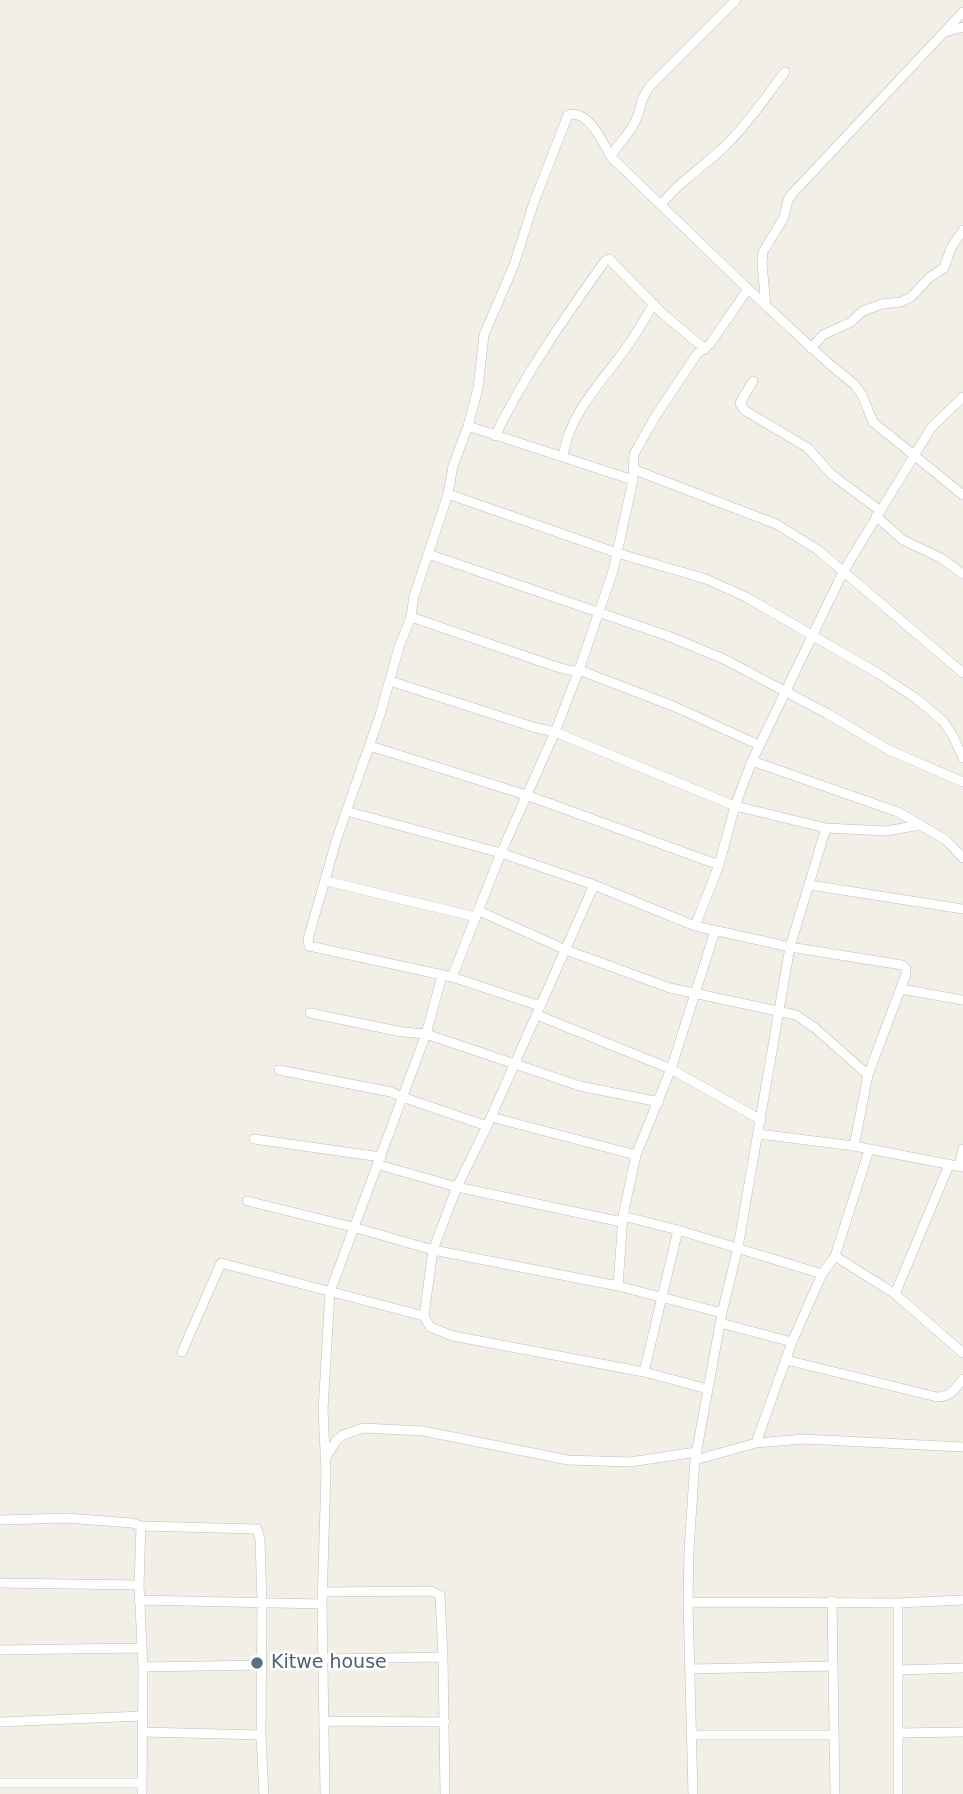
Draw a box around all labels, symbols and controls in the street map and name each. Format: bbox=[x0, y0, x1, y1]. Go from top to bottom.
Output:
place label: Kitwe house bbox=[271, 1652, 387, 1674]
marker: Kitwe house bbox=[249, 1655, 265, 1671]

